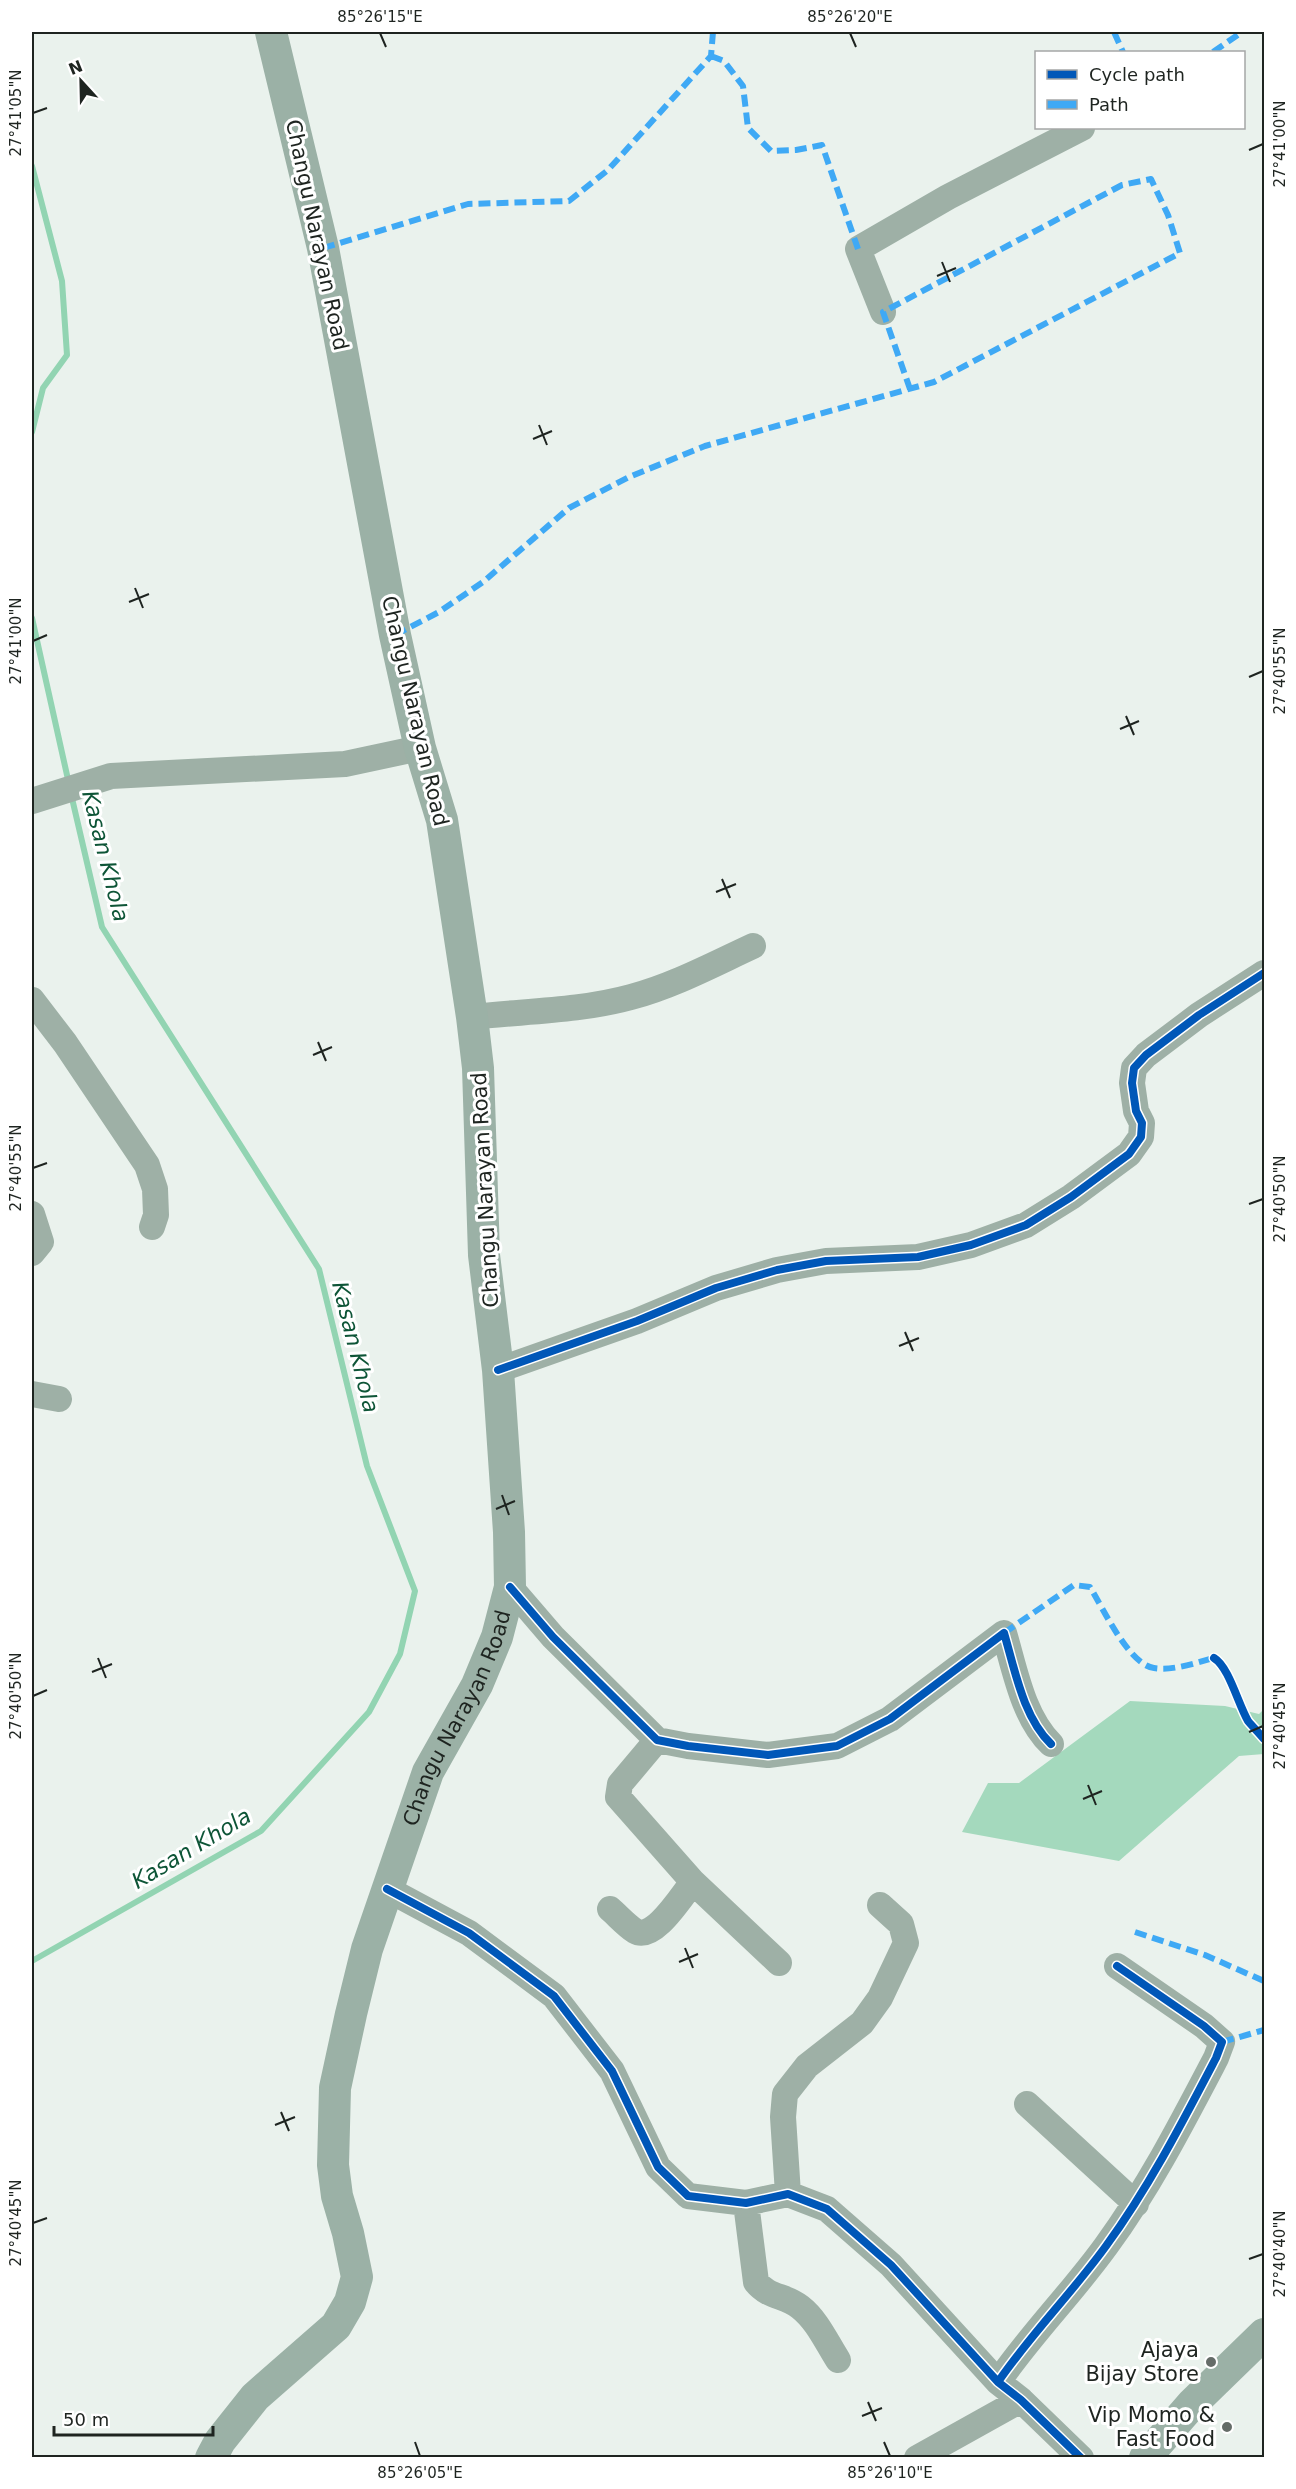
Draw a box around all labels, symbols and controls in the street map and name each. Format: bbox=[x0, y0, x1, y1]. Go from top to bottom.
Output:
text: 85°26'15"E bbox=[337, 8, 423, 26]
text: 85°26'20"E bbox=[807, 8, 893, 26]
north arrow bbox=[51, 51, 111, 111]
legend bbox=[1035, 51, 1245, 129]
text: N bbox=[66, 56, 85, 79]
text: Cycle path bbox=[1089, 64, 1185, 85]
text: 27°41'05"N bbox=[7, 69, 25, 157]
text: Path bbox=[1089, 94, 1129, 115]
text: 27°41'00"N bbox=[1271, 100, 1289, 188]
street label: Changu Narayan Road bbox=[281, 117, 353, 353]
street label: Changu Narayan Road bbox=[377, 594, 453, 828]
text: 27°41'00"N bbox=[7, 597, 25, 685]
text: 27°40'55"N bbox=[1271, 627, 1289, 715]
water label: Kasan Khola bbox=[77, 788, 134, 924]
street label: Changu Narayan Road bbox=[467, 1072, 503, 1308]
text: 27°40'55"N bbox=[7, 1124, 25, 1212]
text: 27°40'50"N bbox=[1271, 1155, 1289, 1243]
water label: Kasan Khola bbox=[327, 1279, 384, 1415]
street label: Changu Narayan Road bbox=[398, 1607, 516, 1829]
text: 27°40'50"N bbox=[7, 1652, 25, 1740]
text: 27°40'45"N bbox=[1271, 1682, 1289, 1770]
water label: Kasan Khola bbox=[127, 1803, 255, 1894]
text: 27°40'45"N bbox=[7, 2179, 25, 2267]
text: 27°40'40"N bbox=[1271, 2210, 1289, 2298]
place label: Ajaya Bijay Store bbox=[1085, 2338, 1199, 2386]
marker: Ajaya Bijay Store bbox=[1204, 2355, 1218, 2369]
scale bar bbox=[54, 2399, 213, 2437]
place label: Vip Momo & Fast Food bbox=[1088, 2403, 1215, 2451]
text: 50 m bbox=[63, 2409, 109, 2430]
marker: Vip Momo & Fast Food bbox=[1220, 2420, 1234, 2434]
text: 85°26'05"E bbox=[377, 2464, 463, 2482]
text: 85°26'10"E bbox=[847, 2464, 933, 2482]

